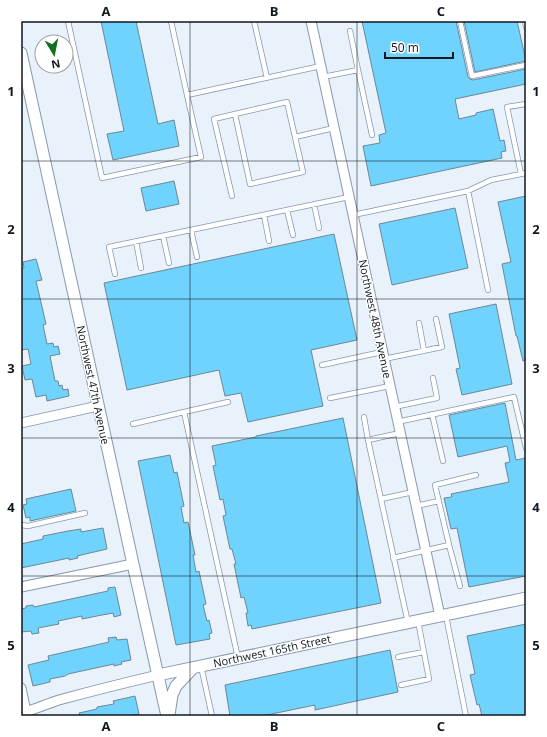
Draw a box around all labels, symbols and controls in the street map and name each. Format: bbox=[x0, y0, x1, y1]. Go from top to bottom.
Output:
text: A bbox=[102, 2, 111, 20]
text: B bbox=[270, 2, 279, 20]
text: C bbox=[437, 2, 445, 20]
north arrow bbox=[34, 34, 74, 74]
scale bar bbox=[385, 34, 453, 60]
text: 50 m bbox=[391, 39, 419, 56]
text: N bbox=[50, 56, 62, 73]
text: 1 bbox=[7, 82, 15, 100]
text: 1 bbox=[532, 82, 540, 100]
text: 2 bbox=[7, 220, 15, 238]
text: 2 bbox=[532, 220, 540, 238]
street label: Northwest 48th Avenue bbox=[356, 258, 395, 380]
street label: Northwest 47th Avenue bbox=[74, 324, 113, 446]
text: 3 bbox=[7, 359, 15, 377]
text: 3 bbox=[532, 359, 540, 377]
text: 4 bbox=[7, 498, 15, 516]
text: 4 bbox=[532, 498, 540, 516]
street label: Northwest 165th Street bbox=[212, 631, 332, 670]
text: 5 bbox=[7, 636, 15, 654]
text: 5 bbox=[532, 636, 540, 654]
text: A bbox=[102, 717, 111, 735]
text: B bbox=[270, 717, 279, 735]
text: C bbox=[437, 717, 445, 735]

